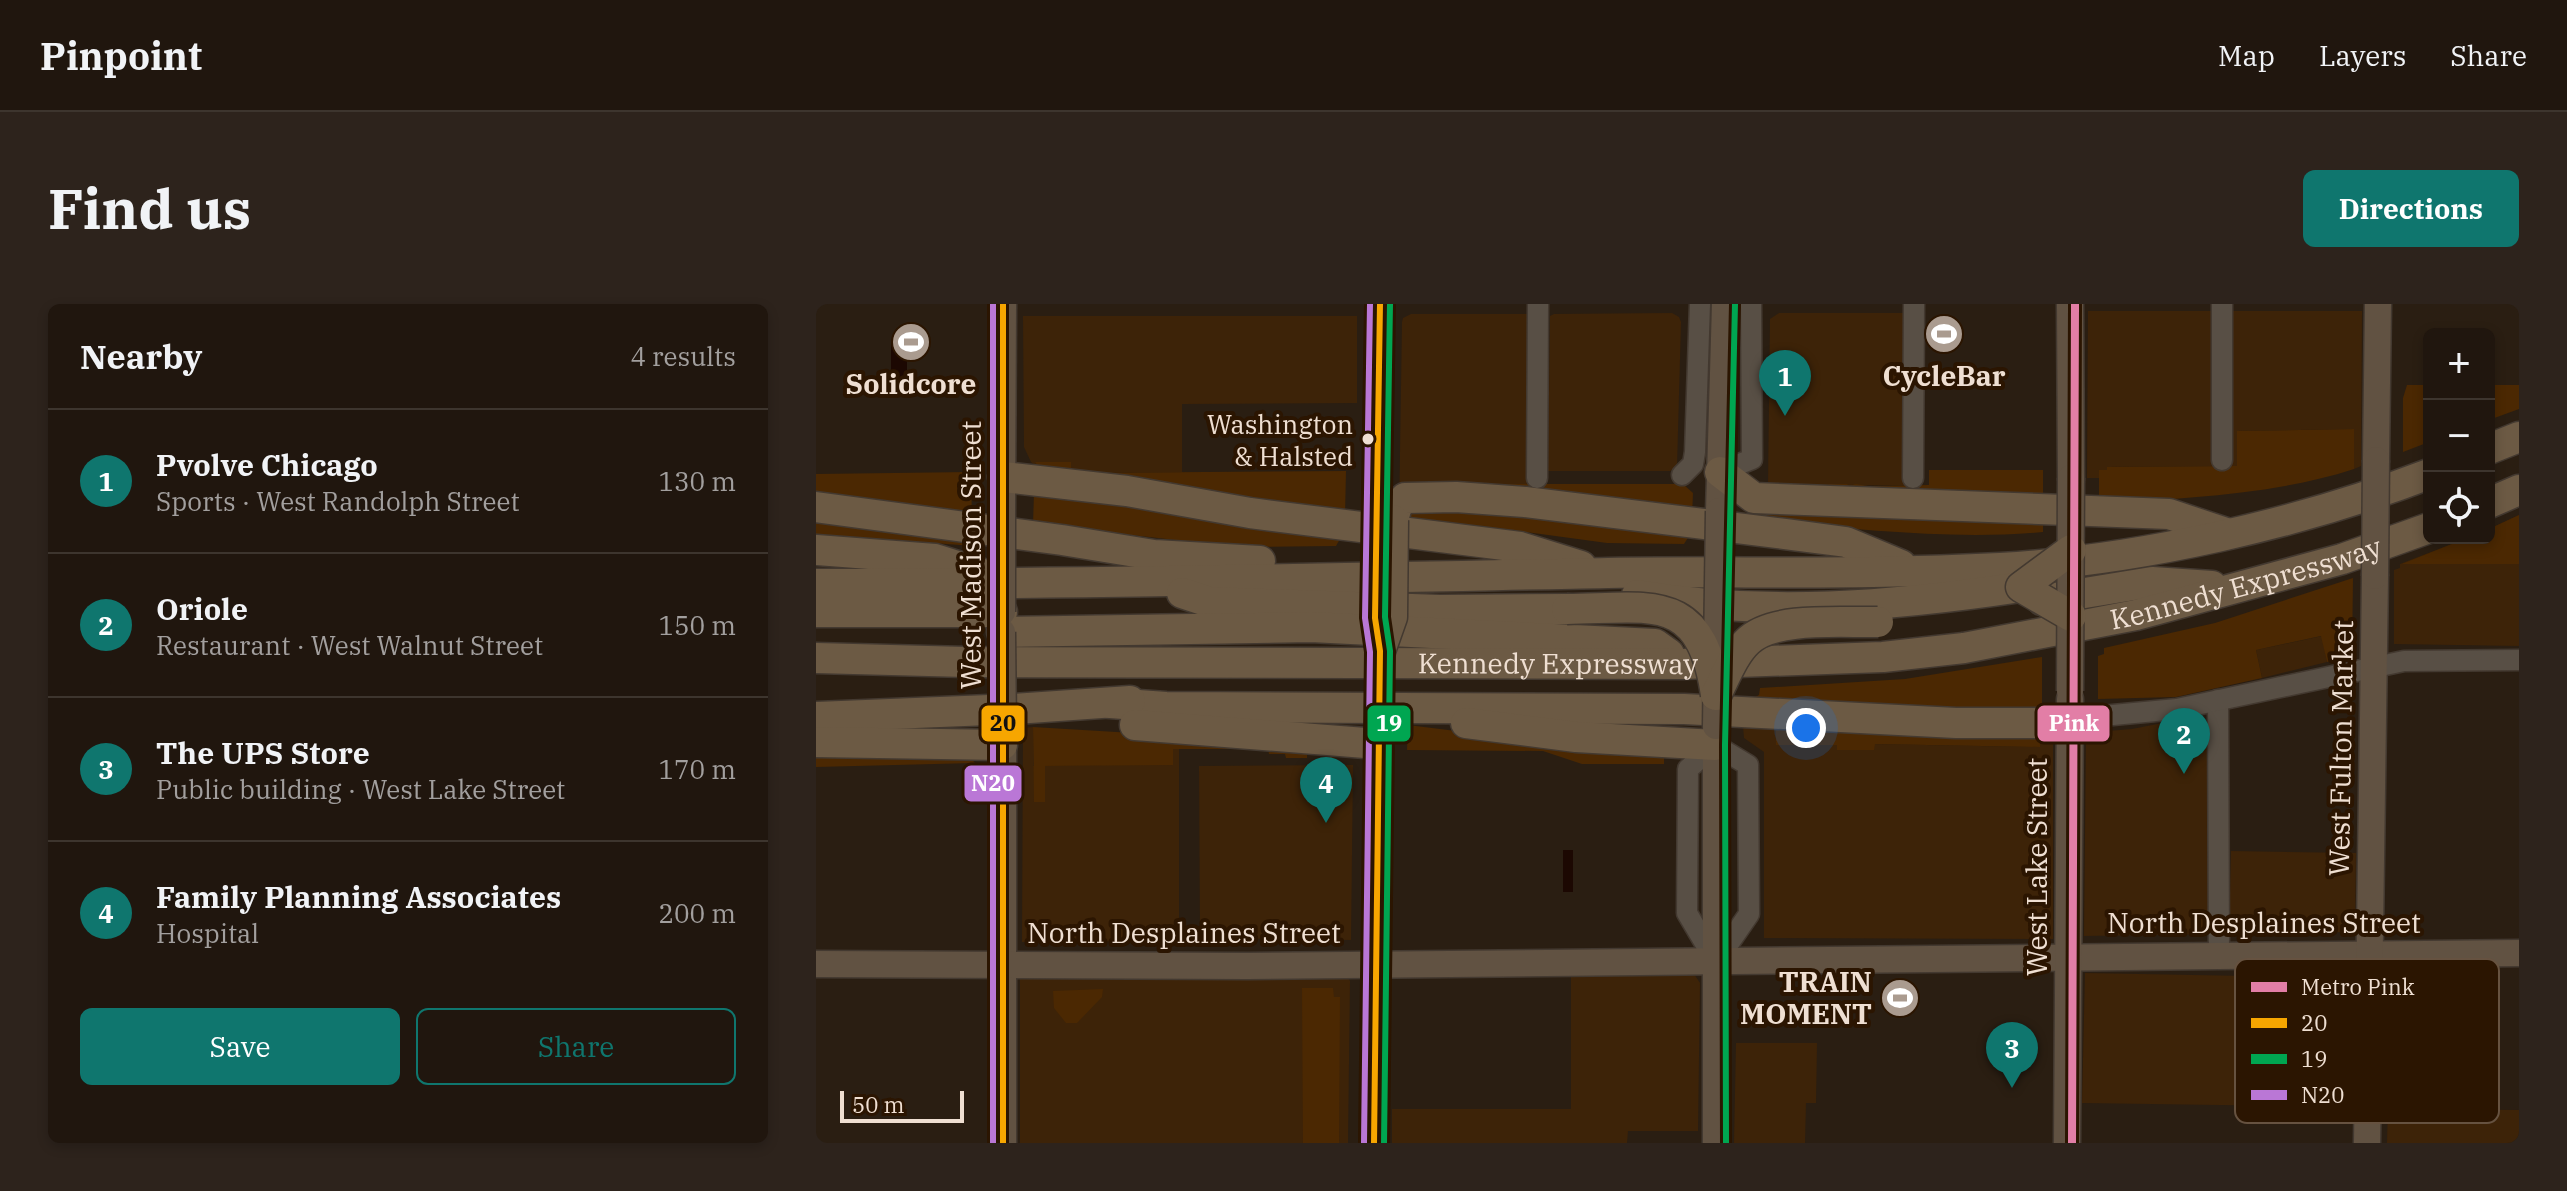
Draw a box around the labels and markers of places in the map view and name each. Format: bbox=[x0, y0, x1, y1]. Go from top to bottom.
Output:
sports icon: CycleBar bbox=[1923, 313, 1965, 355]
sports icon: Solidcore bbox=[890, 321, 932, 363]
pin: 1 bbox=[1759, 350, 1811, 416]
place label: CycleBar bbox=[1882, 357, 2006, 394]
place label: Solidcore bbox=[846, 365, 976, 402]
place label: Washington & Halsted bbox=[1207, 407, 1353, 473]
marker: Washington & Halsted bbox=[1360, 431, 1376, 447]
pin: 2 bbox=[2158, 708, 2210, 774]
pin: 4 bbox=[1300, 757, 1352, 823]
place label: TRAIN MOMENT bbox=[1740, 963, 1872, 1032]
sports icon: TRAIN MOMENT bbox=[1879, 977, 1921, 1019]
pin: 3 bbox=[1986, 1022, 2038, 1088]

